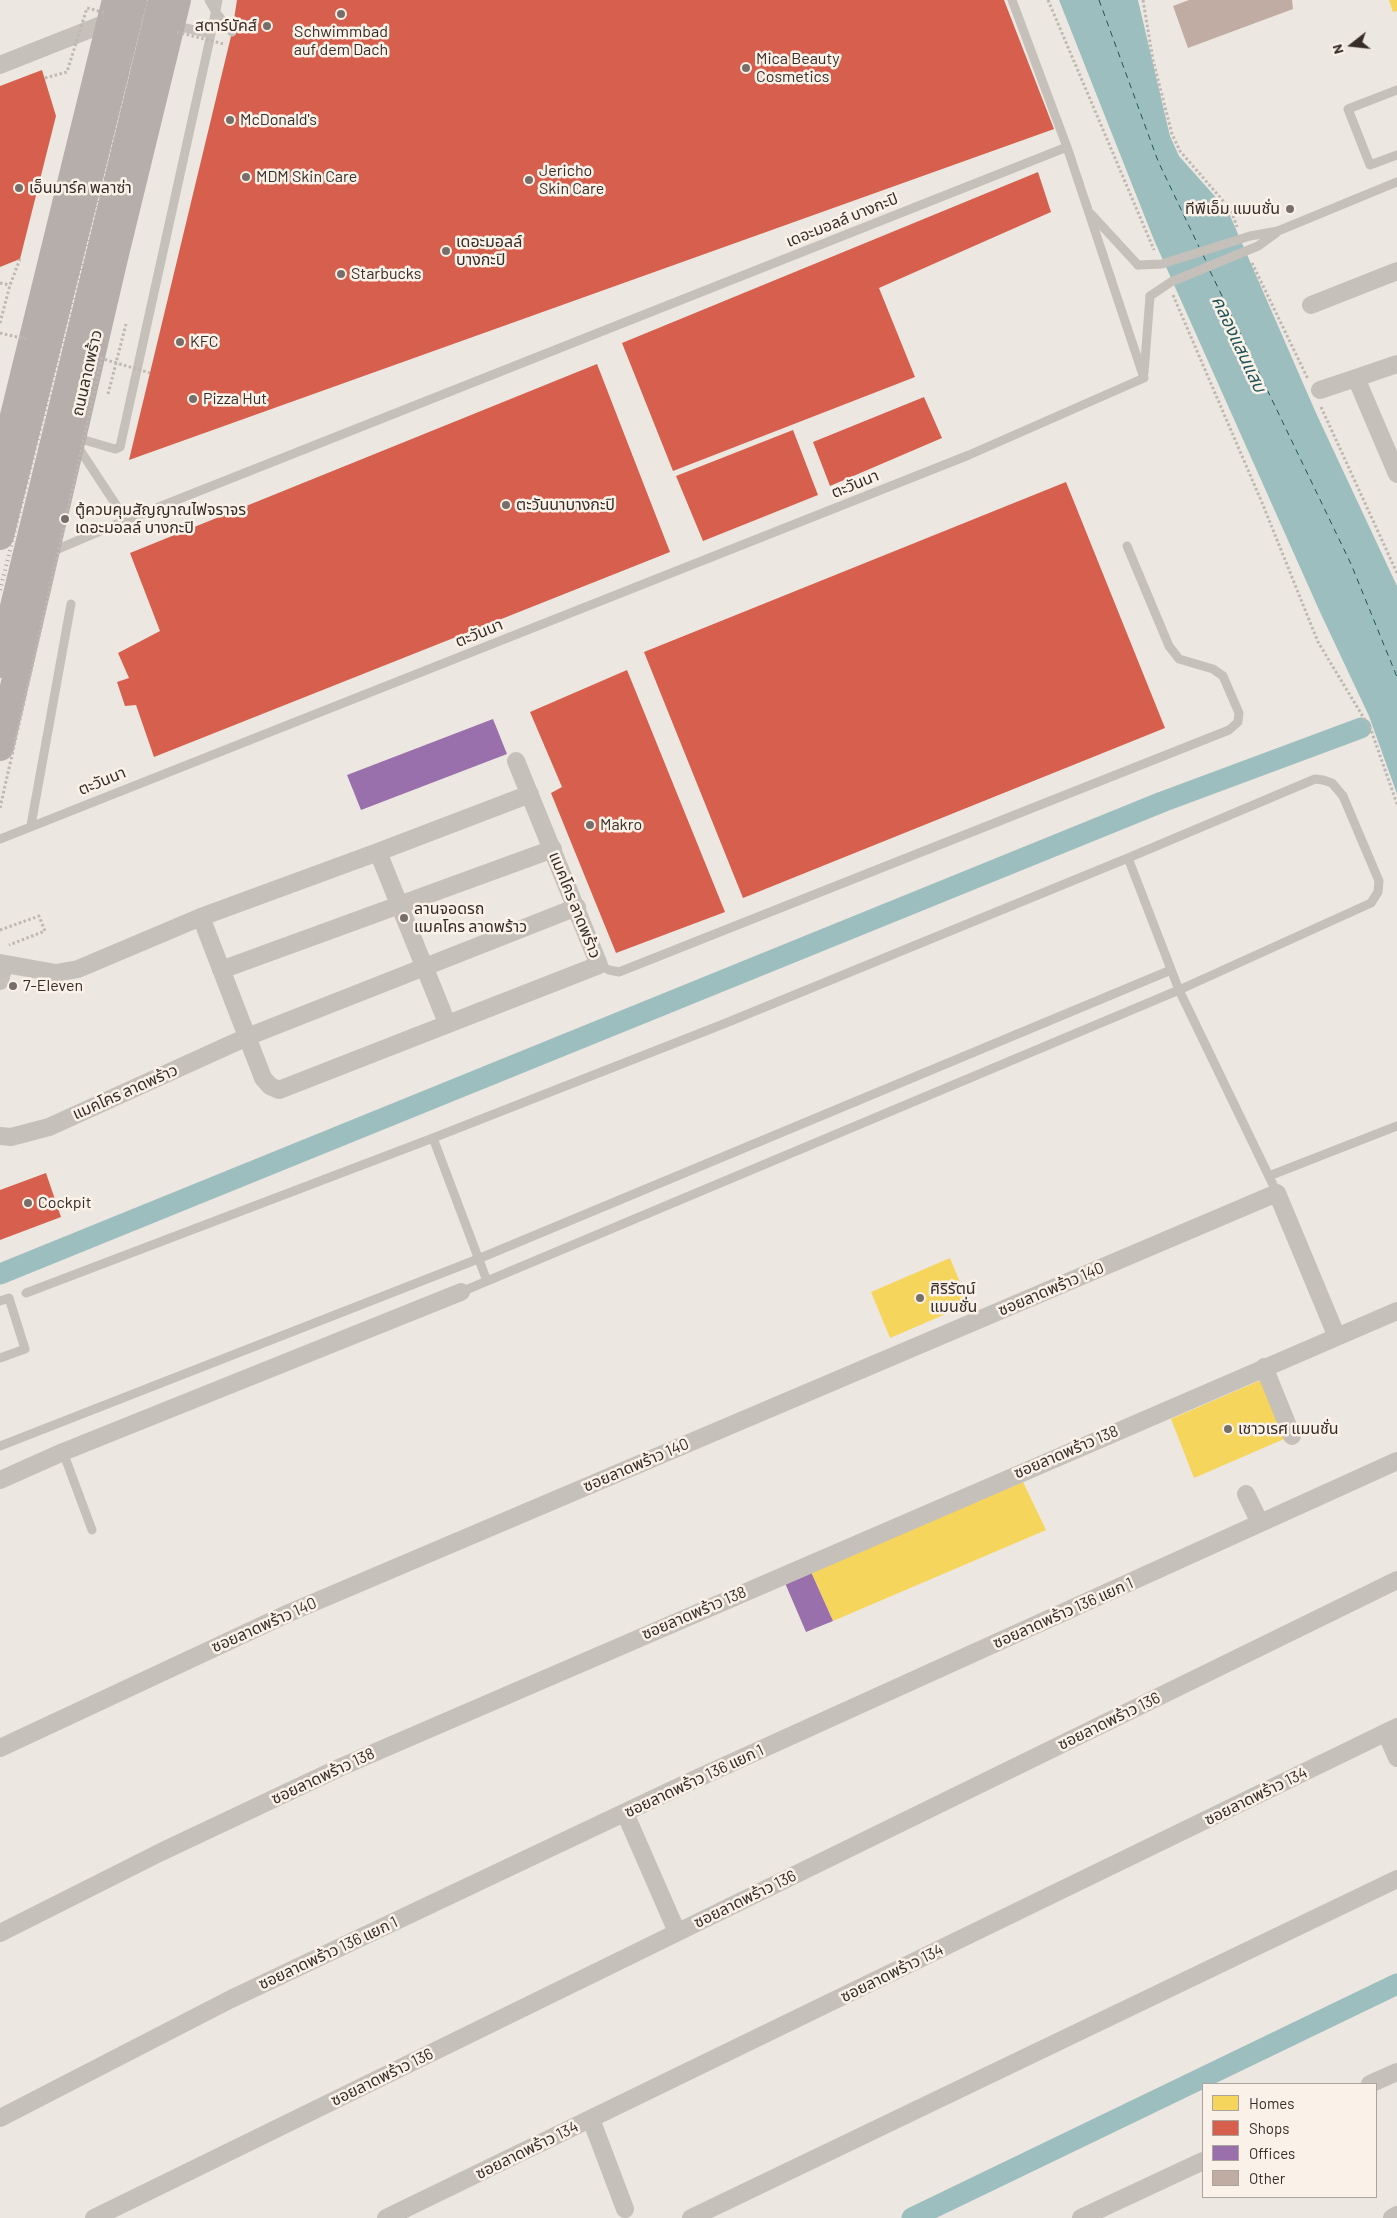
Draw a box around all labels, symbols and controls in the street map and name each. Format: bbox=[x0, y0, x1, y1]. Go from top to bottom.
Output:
marker: Schwimmbad auf dem Dach bbox=[335, 8, 347, 20]
place label: สตาร์บัคส์ bbox=[195, 16, 257, 36]
marker: สตาร์บัคส์ bbox=[261, 20, 273, 32]
north arrow bbox=[1327, 20, 1377, 70]
place label: Schwimmbad auf dem Dach bbox=[294, 22, 388, 60]
text: N bbox=[1328, 42, 1347, 56]
place label: Mica Beauty Cosmetics bbox=[756, 49, 840, 87]
marker: Mica Beauty Cosmetics bbox=[740, 62, 752, 74]
place label: McDonald's bbox=[240, 110, 317, 130]
marker: McDonald's bbox=[224, 114, 236, 126]
place label: Jericho Skin Care bbox=[539, 161, 604, 199]
place label: MDM Skin Care bbox=[256, 167, 357, 187]
marker: MDM Skin Care bbox=[240, 171, 252, 183]
marker: Jericho Skin Care bbox=[523, 174, 535, 186]
place label: เอ็นมาร์ค พลาซ่า bbox=[29, 178, 132, 198]
marker: เอ็นมาร์ค พลาซ่า bbox=[13, 182, 25, 194]
street label: เดอะมอลล์ บางกะปิ bbox=[783, 189, 901, 251]
place label: ทีพีเอ็ม แมนชั่น bbox=[1185, 199, 1280, 219]
marker: ทีพีเอ็ม แมนชั่น bbox=[1284, 203, 1296, 215]
place label: เดอะมอลล์ บางกะปิ bbox=[456, 232, 522, 270]
marker: เดอะมอลล์ บางกะปิ bbox=[440, 245, 452, 257]
place label: Starbucks bbox=[351, 264, 421, 284]
marker: Starbucks bbox=[335, 268, 347, 280]
water label: คลองแสนแสบ bbox=[1207, 292, 1271, 396]
street label: ถนนลาดพร้าว bbox=[68, 328, 106, 418]
place label: KFC bbox=[190, 332, 219, 352]
marker: KFC bbox=[174, 336, 186, 348]
place label: Pizza Hut bbox=[203, 389, 267, 409]
marker: Pizza Hut bbox=[187, 393, 199, 405]
street label: ตะวันนา bbox=[828, 466, 882, 502]
place label: ตะวันนาบางกะปิ bbox=[516, 495, 615, 515]
marker: ตะวันนาบางกะปิ bbox=[500, 499, 512, 511]
place label: ตู้ควบคุมสัญญาณไฟจราจร เดอะมอลล์ บางกะปิ bbox=[75, 500, 246, 538]
marker: ตู้ควบคุมสัญญาณไฟจราจร เดอะมอลล์ บางกะปิ bbox=[59, 513, 71, 525]
street label: ตะวันนา bbox=[452, 615, 506, 651]
street label: ตะวันนา bbox=[75, 763, 129, 799]
place label: Makro bbox=[600, 815, 642, 835]
marker: Makro bbox=[584, 819, 596, 831]
street label: แมคโคร ลาดพร้าว bbox=[545, 849, 605, 961]
place label: ลานจอดรถ แมคโคร ลาดพร้าว bbox=[414, 899, 527, 937]
marker: ลานจอดรถ แมคโคร ลาดพร้าว bbox=[398, 912, 410, 924]
place label: 7-Eleven bbox=[23, 976, 83, 996]
marker: 7-Eleven bbox=[7, 980, 19, 992]
street label: แมคโคร ลาดพร้าว bbox=[69, 1060, 181, 1124]
place label: Cockpit bbox=[38, 1193, 91, 1213]
marker: Cockpit bbox=[22, 1197, 34, 1209]
street label: ซอยลาดพร้าว 140 bbox=[995, 1258, 1107, 1320]
place label: ศิริรัตน์ แมนชั่น bbox=[930, 1279, 977, 1317]
marker: ศิริรัตน์ แมนชั่น bbox=[914, 1292, 926, 1304]
place label: เชาวเรศ แมนชั่น bbox=[1238, 1419, 1339, 1439]
street label: ซอยลาดพร้าว 138 bbox=[1011, 1421, 1121, 1483]
marker: เชาวเรศ แมนชั่น bbox=[1222, 1423, 1234, 1435]
street label: ซอยลาดพร้าว 140 bbox=[580, 1434, 692, 1496]
street label: ซอยลาดพร้าว 136 แยก 1 bbox=[990, 1573, 1136, 1653]
street label: ซอยลาดพร้าว 138 bbox=[639, 1582, 749, 1644]
street label: ซอยลาดพร้าว 140 bbox=[208, 1593, 320, 1657]
street label: ซอยลาดพร้าว 136 bbox=[1055, 1688, 1163, 1754]
street label: ซอยลาดพร้าว 136 แยก 1 bbox=[621, 1740, 767, 1822]
street label: ซอยลาดพร้าว 138 bbox=[268, 1744, 378, 1808]
street label: ซอยลาดพร้าว 134 bbox=[1201, 1763, 1311, 1829]
street label: ซอยลาดพร้าว 136 bbox=[691, 1866, 799, 1932]
street label: ซอยลาดพร้าว 136 แยก 1 bbox=[255, 1912, 401, 1994]
street label: ซอยลาดพร้าว 134 bbox=[837, 1940, 947, 2006]
street label: ซอยลาดพร้าว 136 bbox=[328, 2044, 436, 2110]
legend bbox=[1202, 2083, 1377, 2198]
text: Homes bbox=[1249, 2094, 1294, 2112]
street label: ซอยลาดพร้าว 134 bbox=[472, 2117, 582, 2183]
text: Shops bbox=[1249, 2119, 1289, 2137]
text: Offices bbox=[1249, 2144, 1295, 2162]
text: Other bbox=[1249, 2169, 1285, 2187]

